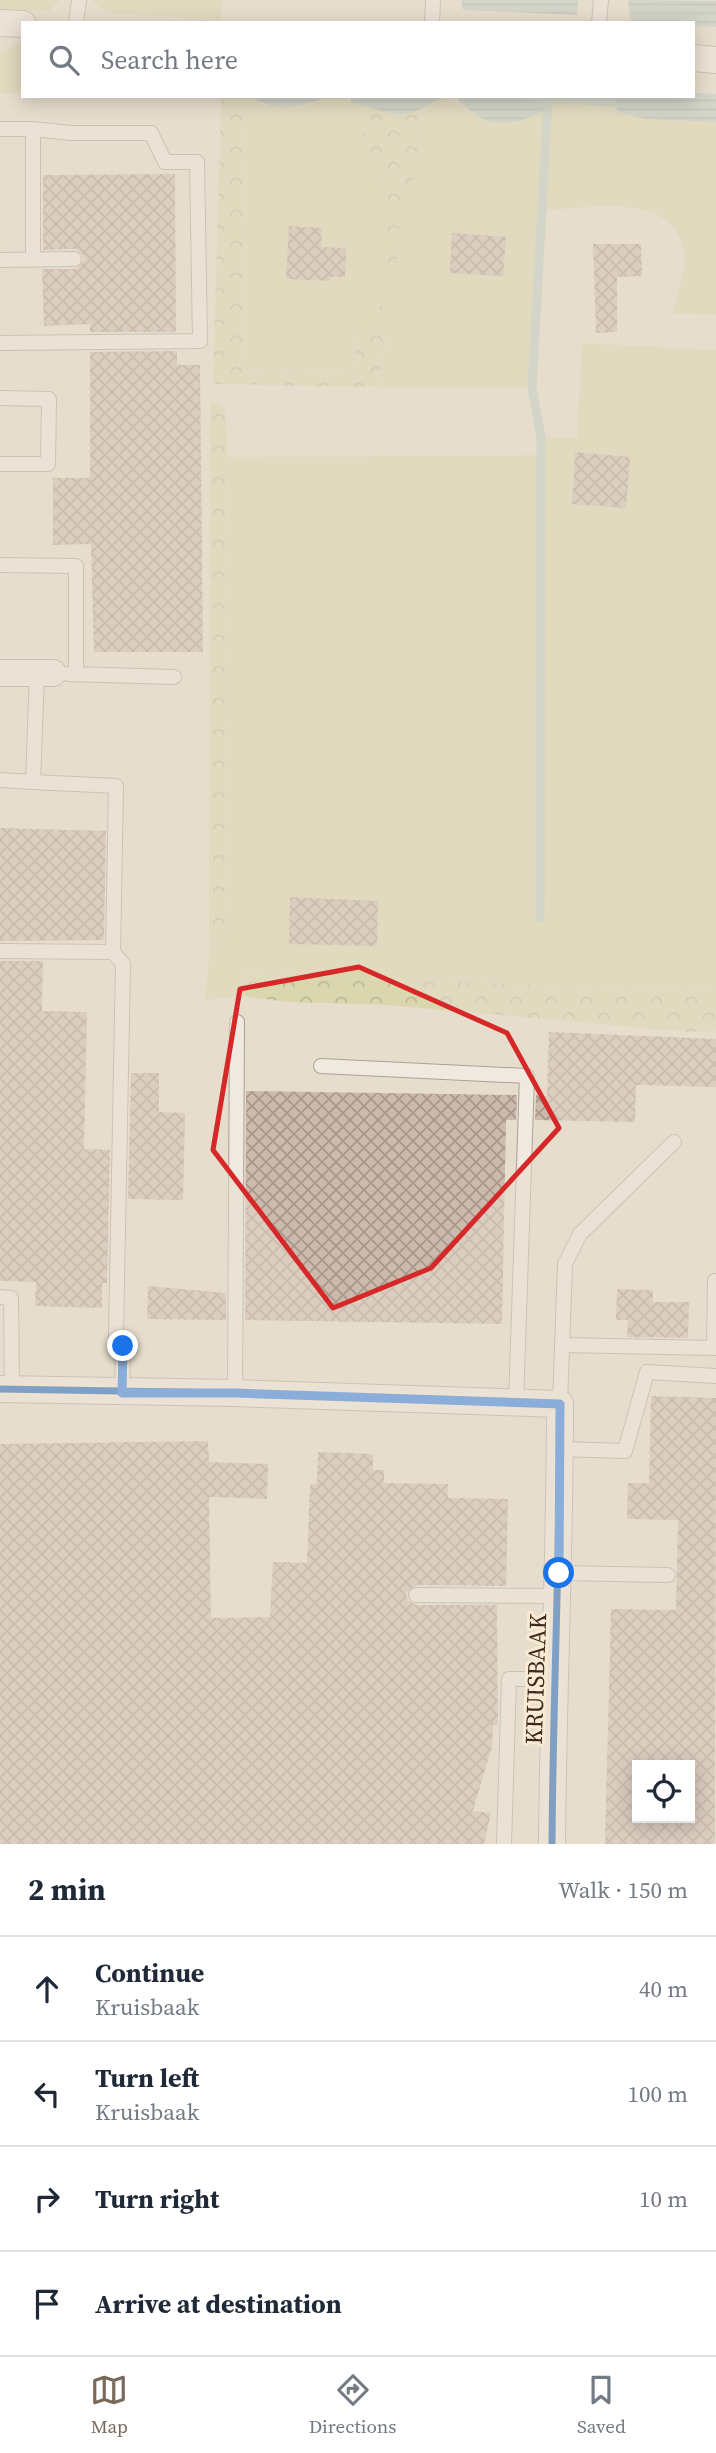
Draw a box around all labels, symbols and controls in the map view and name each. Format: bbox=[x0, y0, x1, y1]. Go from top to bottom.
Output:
search box bbox=[21, 21, 695, 98]
icon: search bbox=[45, 41, 83, 79]
text: Search here bbox=[101, 42, 238, 78]
route end bbox=[107, 1330, 138, 1361]
route start bbox=[543, 1557, 574, 1588]
street label: KRUISBAAK bbox=[517, 1613, 554, 1745]
map controls bbox=[632, 1760, 695, 1823]
button: locate bbox=[632, 1760, 695, 1823]
text: 2 min bbox=[28, 1869, 106, 1910]
text: Walk · 150 m bbox=[558, 1874, 688, 1906]
text: Continue bbox=[95, 1955, 204, 1991]
icon: ahead bbox=[28, 1970, 66, 2008]
text: 40 m bbox=[639, 1973, 688, 2005]
text: Kruisbaak bbox=[95, 1991, 199, 2023]
text: Turn left bbox=[95, 2060, 199, 2096]
icon: left bbox=[28, 2075, 66, 2113]
text: 100 m bbox=[627, 2078, 688, 2110]
text: Kruisbaak bbox=[95, 2096, 199, 2128]
icon: right bbox=[28, 2180, 66, 2218]
text: Turn right bbox=[95, 2181, 219, 2217]
text: 10 m bbox=[639, 2183, 688, 2215]
icon: arrive bbox=[28, 2285, 66, 2323]
text: Arrive at destination bbox=[95, 2286, 342, 2322]
tab: Map bbox=[90, 2371, 128, 2439]
tab: Directions bbox=[309, 2371, 397, 2439]
tab: Saved bbox=[577, 2371, 626, 2439]

